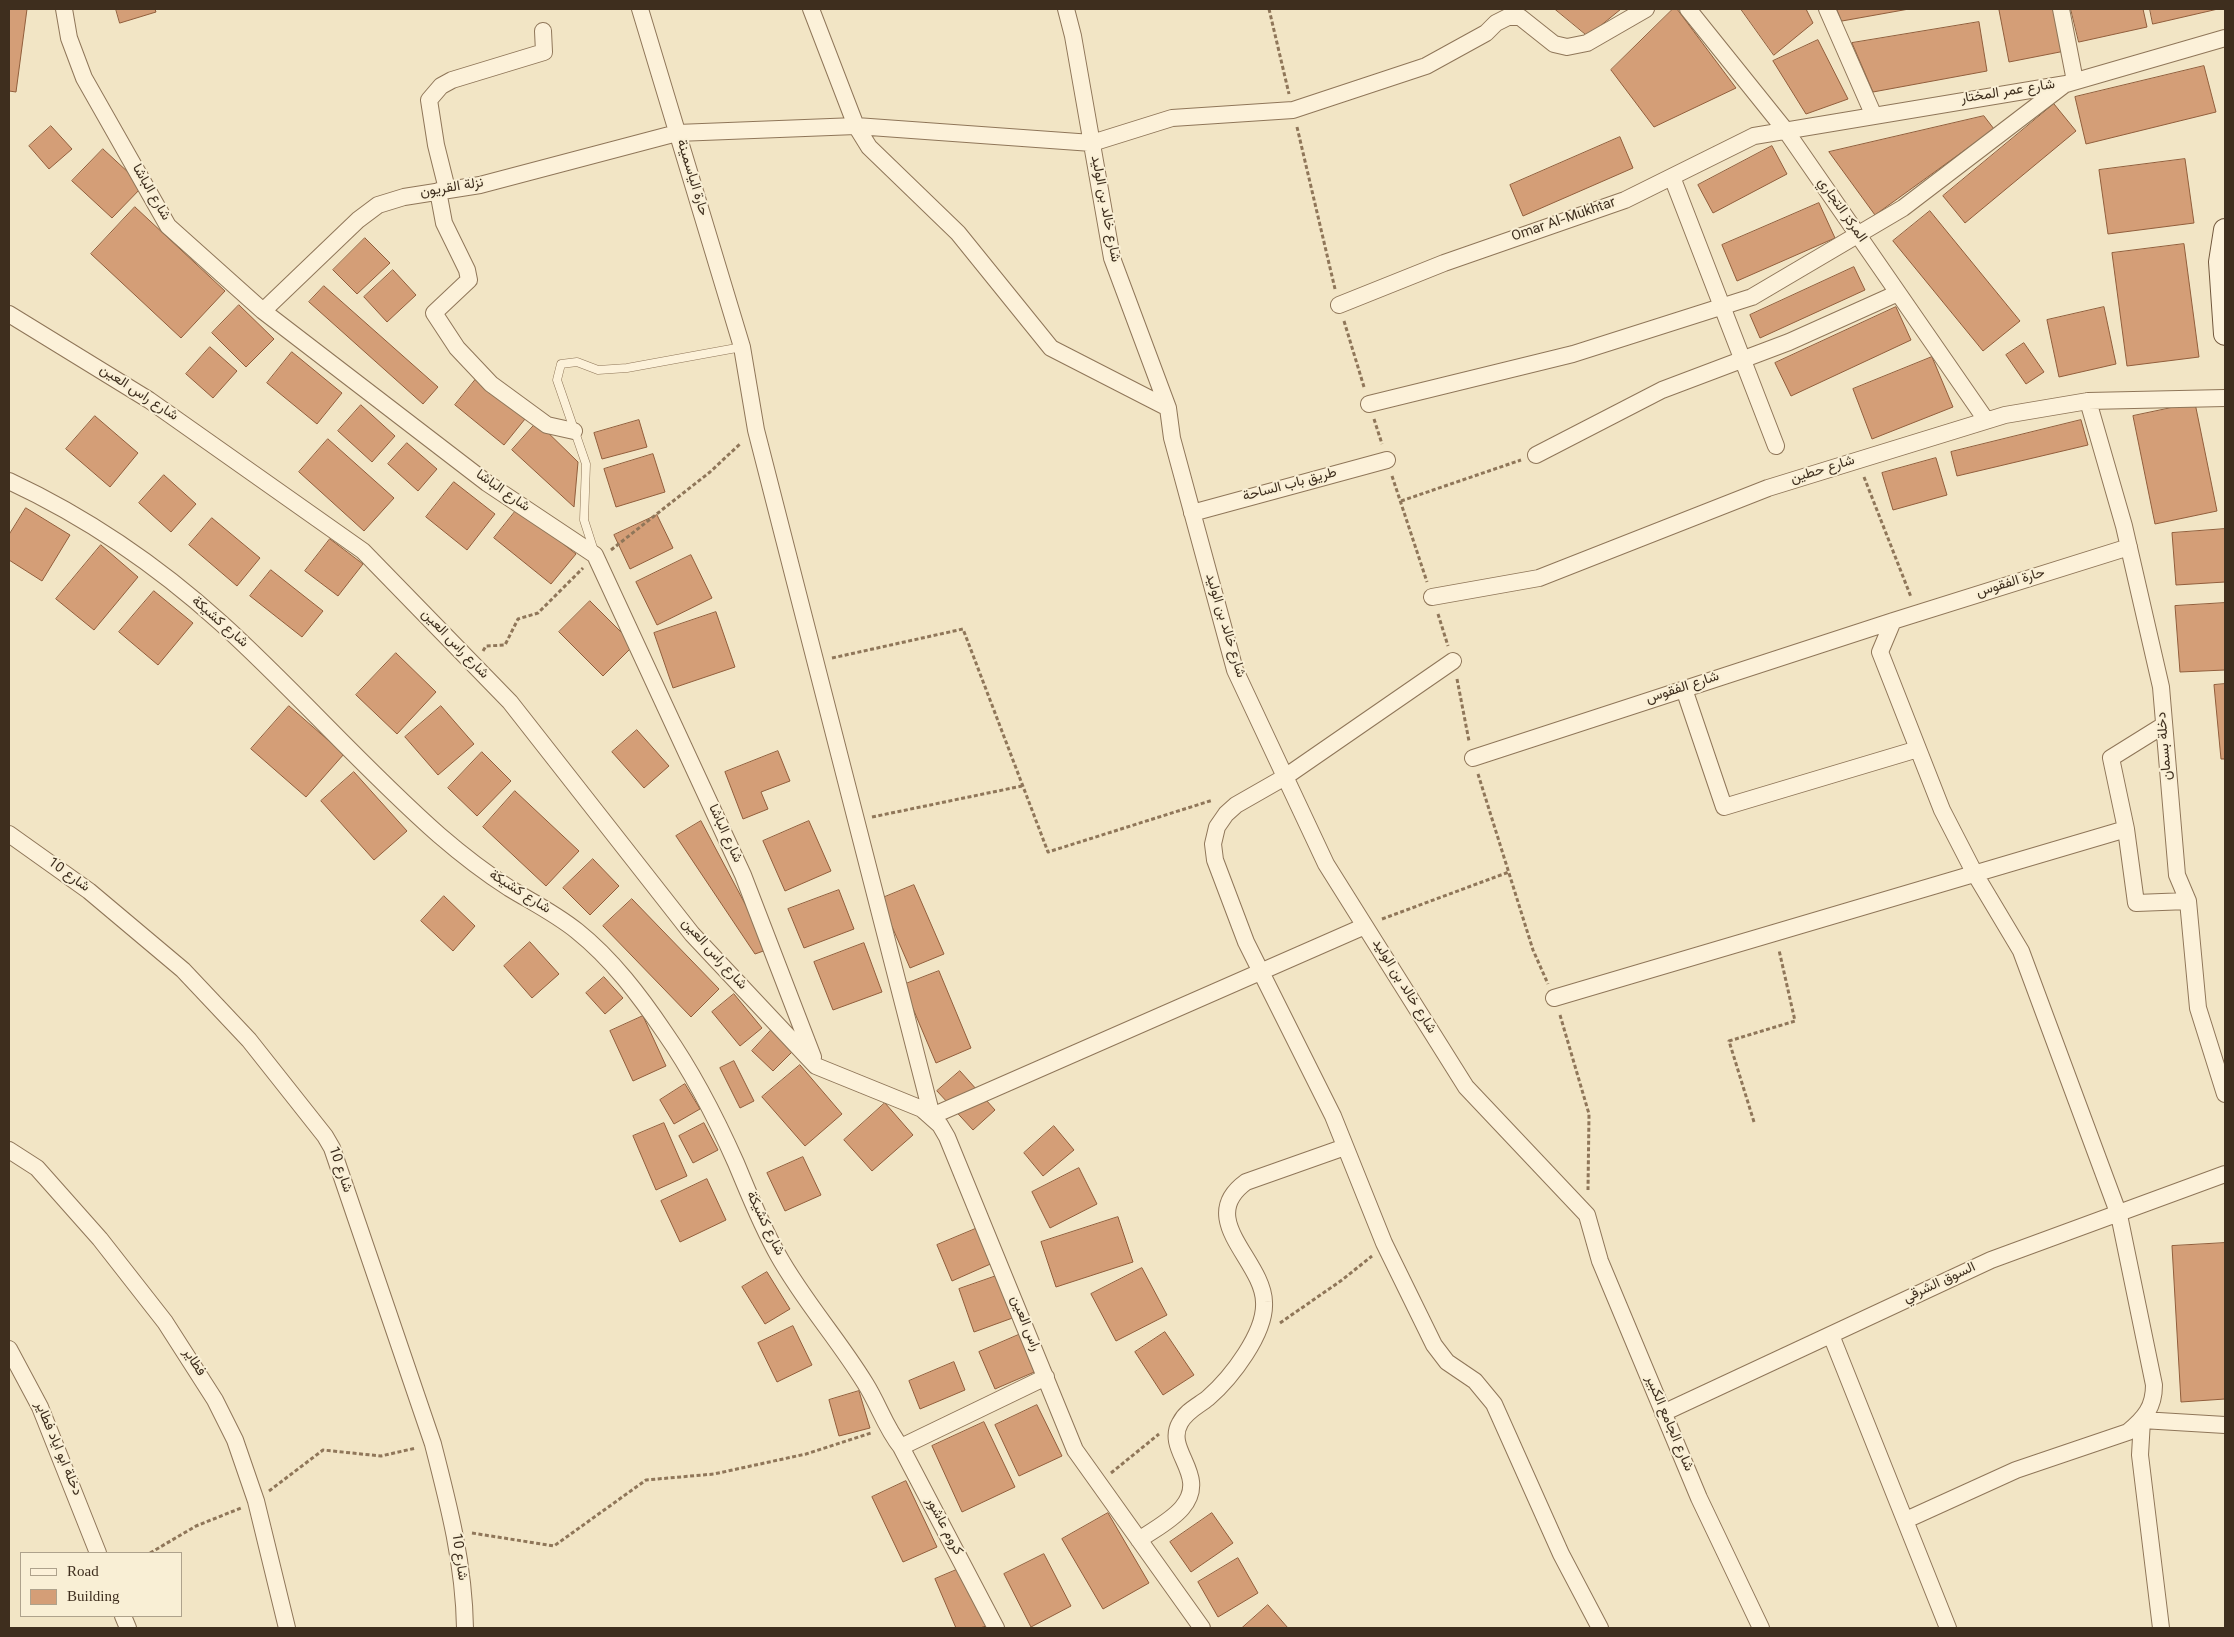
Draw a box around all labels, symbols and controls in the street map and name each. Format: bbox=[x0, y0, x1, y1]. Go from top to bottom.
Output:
street label: شارع عمر المختار bbox=[1960, 77, 2056, 109]
street label: حارة الياسمينة bbox=[671, 138, 711, 218]
street label: شارع خالد بن الوليد bbox=[1085, 154, 1123, 264]
street label: شارع الباشا bbox=[127, 162, 173, 224]
street label: المركز التجاري bbox=[1813, 175, 1869, 247]
street label: نزلة القريون bbox=[419, 176, 485, 202]
street label: Omar Al-Mukhtar bbox=[1510, 195, 1618, 247]
street label: شارع راس العين bbox=[96, 362, 180, 426]
street label: شارع حطين bbox=[1789, 453, 1857, 489]
street label: طريق باب الساحة bbox=[1241, 465, 1339, 507]
street label: شارع الباشا bbox=[472, 467, 532, 517]
street label: حارة الفقوس bbox=[1975, 566, 2047, 602]
street label: شارع خالد بن الوليد bbox=[1200, 572, 1248, 680]
street label: شارع كشيكة bbox=[187, 594, 251, 652]
street label: شارع راس العين bbox=[417, 607, 491, 683]
street label: شارع الفقوس bbox=[1644, 669, 1722, 709]
street label: دخلة بسمان bbox=[2155, 711, 2177, 781]
street label: شارع الباشا bbox=[703, 802, 745, 866]
street label: شارع 10 bbox=[44, 855, 92, 897]
street label: شارع كشيكة bbox=[485, 867, 553, 919]
street label: شارع راس العين bbox=[677, 916, 749, 994]
street label: شارع خالد بن الوليد bbox=[1367, 937, 1439, 1037]
street label: شارع 10 bbox=[323, 1145, 355, 1195]
street label: شارع كشيكة bbox=[741, 1189, 787, 1259]
street label: السوق الشرقي bbox=[1901, 1260, 1979, 1308]
street label: راس العين bbox=[1005, 1294, 1043, 1354]
street label: فطاير bbox=[178, 1346, 208, 1380]
street label: شارع الجامع الكبير bbox=[1640, 1374, 1696, 1474]
street label: دخلة ابو اياد فطاير bbox=[30, 1400, 84, 1498]
street label: كروم عاشور bbox=[921, 1495, 965, 1559]
street label: شارع 10 bbox=[446, 1532, 470, 1582]
legend bbox=[20, 1552, 182, 1617]
text: Road bbox=[67, 1563, 99, 1579]
text: Building bbox=[67, 1588, 120, 1604]

